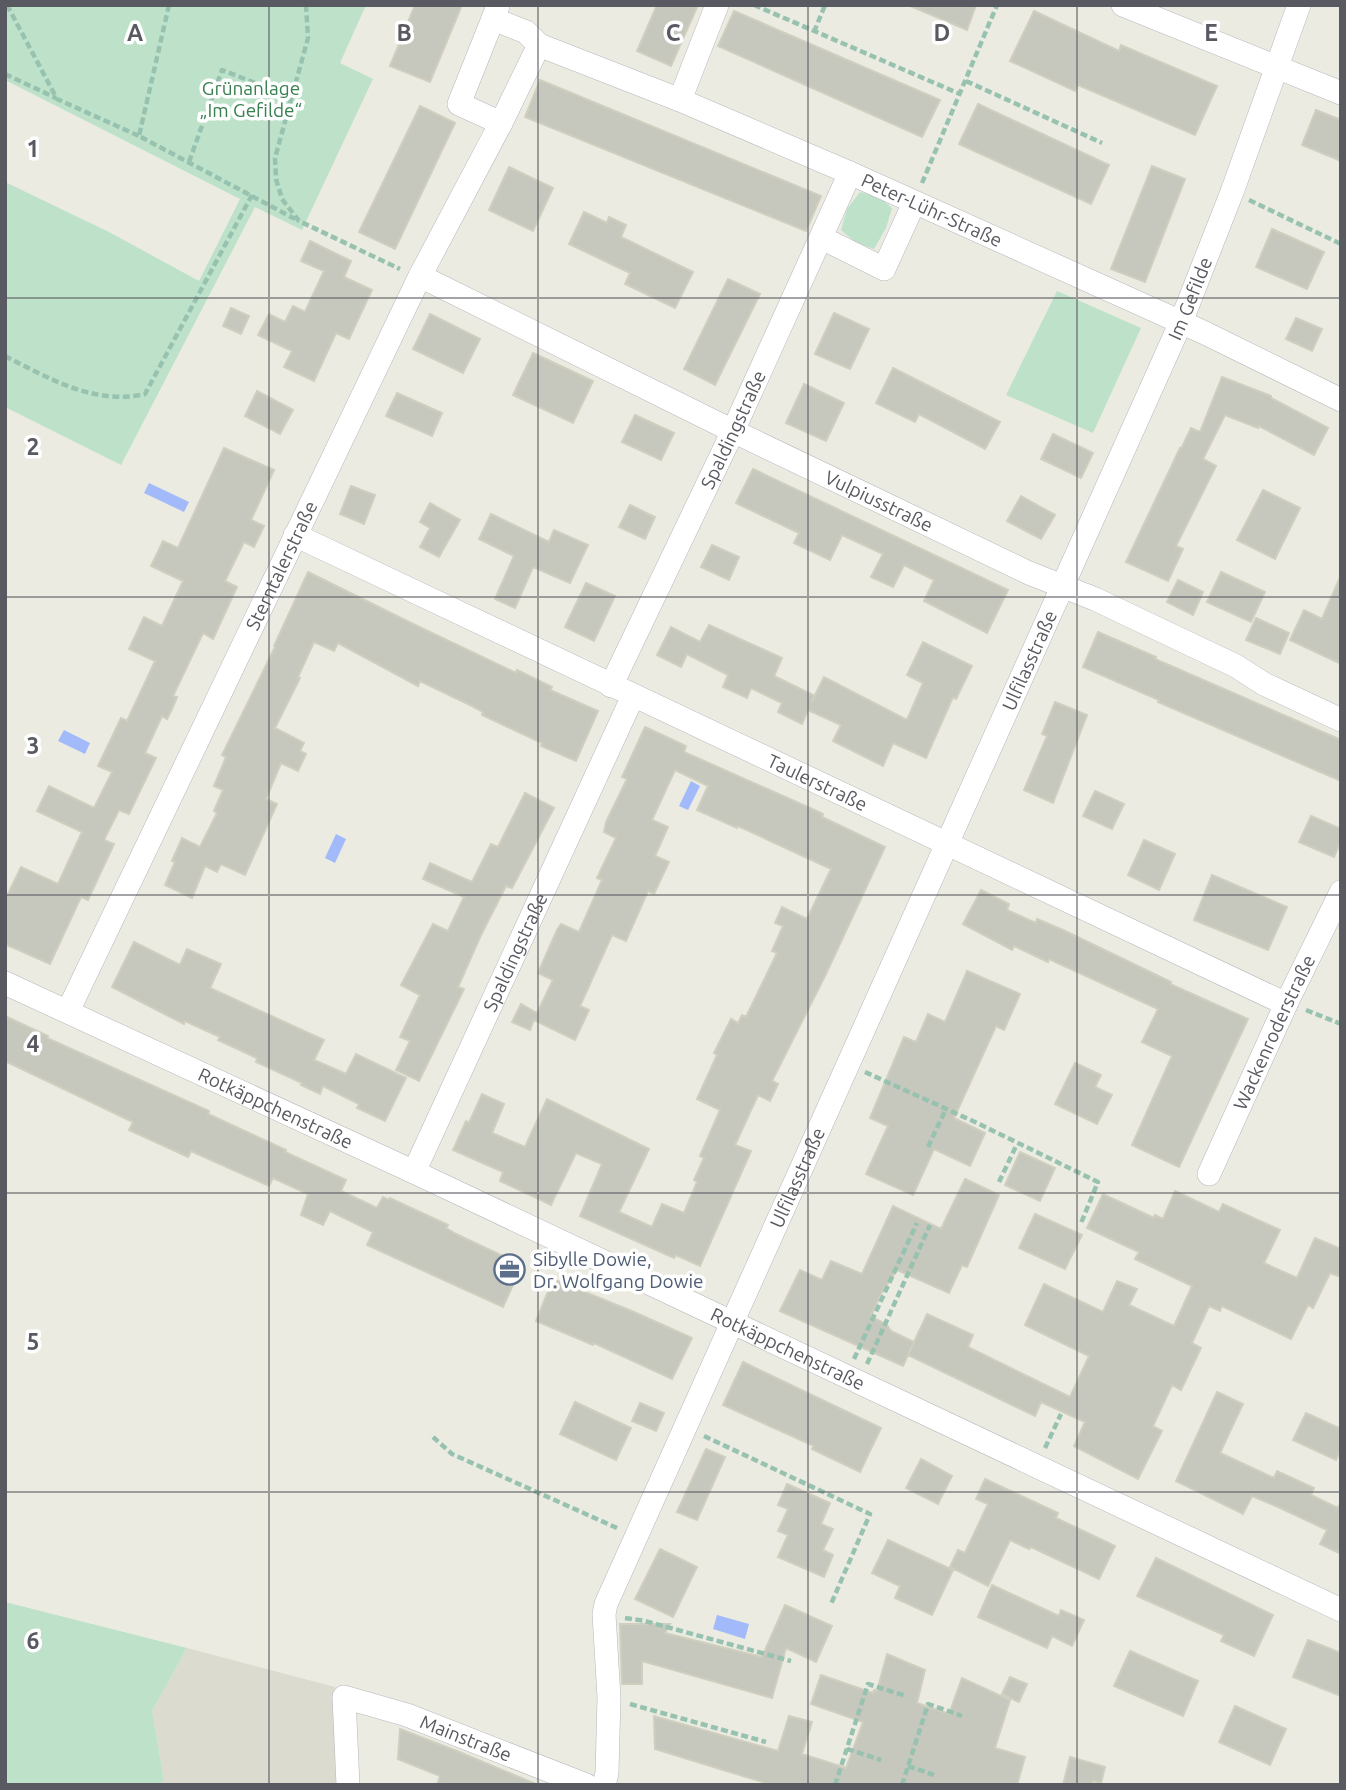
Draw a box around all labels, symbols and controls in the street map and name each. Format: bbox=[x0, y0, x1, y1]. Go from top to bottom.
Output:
text: A bbox=[127, 20, 143, 45]
text: B bbox=[396, 20, 412, 45]
text: C bbox=[666, 20, 681, 45]
text: D bbox=[934, 20, 950, 45]
text: E bbox=[1204, 20, 1218, 45]
park label: Grünanlage „Im Gefilde“ bbox=[200, 77, 302, 121]
text: 1 bbox=[27, 136, 39, 161]
street label: Peter-Lühr-Straße bbox=[858, 169, 1006, 251]
street label: Im Gefilde bbox=[1163, 254, 1216, 343]
street label: Spaldingstraße bbox=[696, 367, 770, 492]
text: 2 bbox=[27, 434, 39, 459]
street label: Vulpiusstraße bbox=[821, 466, 936, 536]
street label: Sterntalerstraße bbox=[241, 497, 322, 634]
street label: Ulfilasstraße bbox=[997, 607, 1061, 714]
text: 3 bbox=[27, 733, 39, 758]
street label: Taulerstraße bbox=[764, 749, 871, 815]
street label: Spaldingstraße bbox=[478, 889, 552, 1015]
street label: Wackenroderstraße bbox=[1229, 951, 1319, 1113]
text: 4 bbox=[27, 1031, 40, 1056]
street label: Rotkäppchenstraße bbox=[195, 1063, 356, 1153]
street label: Ulfilasstraße bbox=[765, 1124, 829, 1231]
place label: Sibylle Dowie, Dr. Wolfgang Dowie bbox=[533, 1248, 704, 1292]
office icon: Sibylle Dowie, Dr. Wolfgang Dowie bbox=[493, 1253, 527, 1287]
street label: Rotkäppchenstraße bbox=[707, 1303, 868, 1394]
text: 5 bbox=[27, 1329, 39, 1354]
text: 6 bbox=[27, 1628, 40, 1653]
street label: Mainstraße bbox=[417, 1710, 515, 1766]

